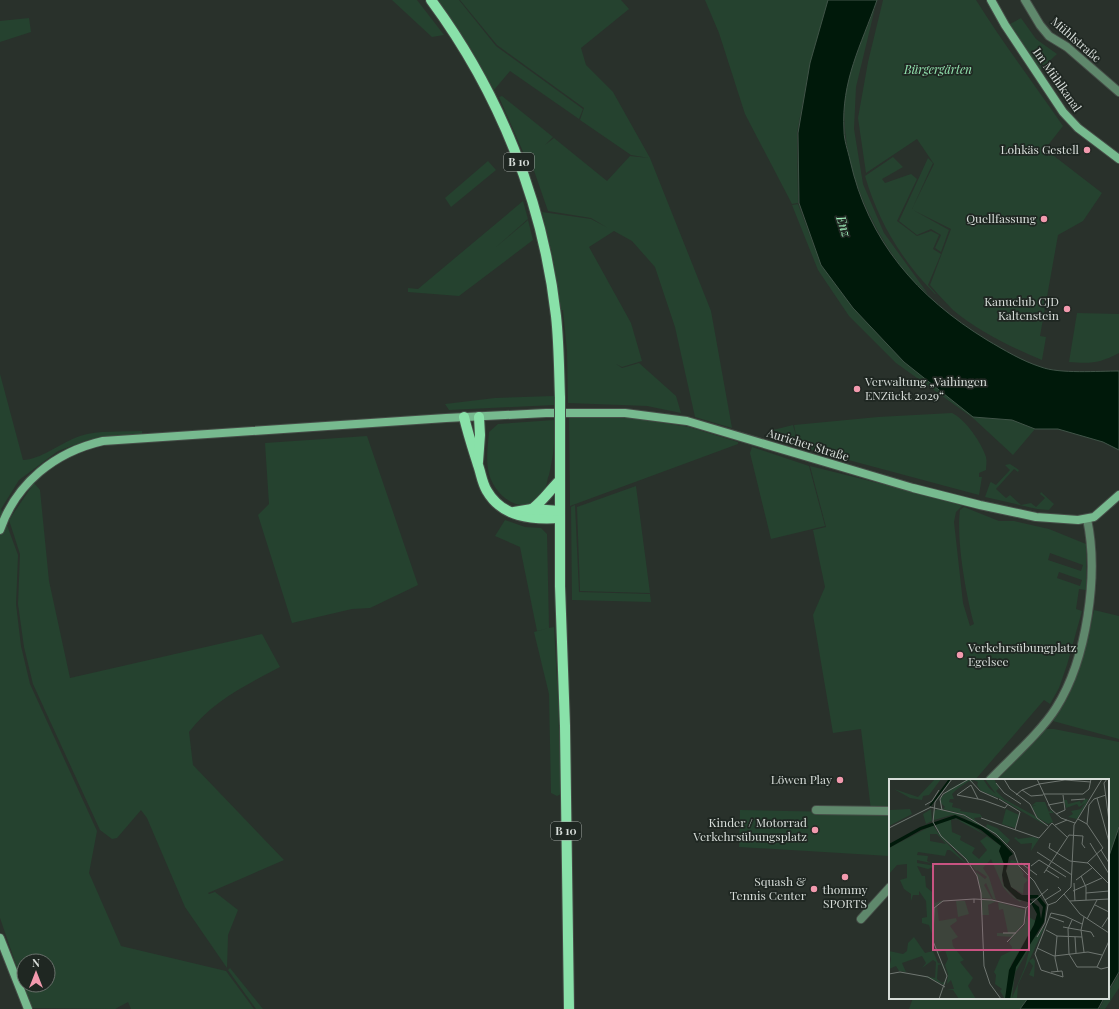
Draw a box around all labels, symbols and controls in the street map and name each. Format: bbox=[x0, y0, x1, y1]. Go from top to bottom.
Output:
street label: Mühlstraße bbox=[1048, 13, 1105, 66]
street label: Im Mühlkanal bbox=[1030, 44, 1086, 115]
park label: Bürgergärten bbox=[903, 61, 972, 77]
place label: Lohkäs Gestell bbox=[1001, 141, 1080, 157]
marker: Lohkäs Gestell bbox=[1082, 145, 1092, 155]
road number: B 10 bbox=[504, 153, 534, 171]
place label: Quellfassung bbox=[966, 210, 1037, 226]
water label: Enz bbox=[833, 212, 856, 240]
marker: Quellfassung bbox=[1039, 214, 1049, 224]
place label: Kanuclub CJD Kaltenstein bbox=[984, 293, 1059, 323]
marker: Kanuclub CJD Kaltenstein bbox=[1062, 304, 1072, 314]
place label: Verwaltung „Vaihingen ENZückt 2029“ bbox=[864, 373, 987, 403]
marker: Verwaltung „Vaihingen ENZückt 2029“ bbox=[852, 384, 862, 394]
street label: Auricher Straße bbox=[764, 424, 851, 464]
place label: Verkehrsübungplatz Egelsee bbox=[967, 639, 1077, 669]
marker: Verkehrsübungplatz Egelsee bbox=[955, 650, 965, 660]
place label: Löwen Play bbox=[771, 771, 832, 787]
marker: Löwen Play bbox=[835, 775, 845, 785]
inset map bbox=[889, 779, 1109, 999]
place label: Kinder / Motorrad Verkehrsübungsplatz bbox=[692, 814, 807, 844]
road number: B 10 bbox=[551, 822, 581, 840]
marker: Kinder / Motorrad Verkehrsübungsplatz bbox=[810, 825, 820, 835]
marker: thommy SPORTS bbox=[840, 872, 850, 882]
place label: Squash & Tennis Center bbox=[730, 873, 807, 903]
place label: thommy SPORTS bbox=[822, 881, 868, 911]
marker: Squash & Tennis Center bbox=[809, 884, 819, 894]
north arrow bbox=[16, 953, 56, 993]
text: N bbox=[32, 955, 40, 970]

